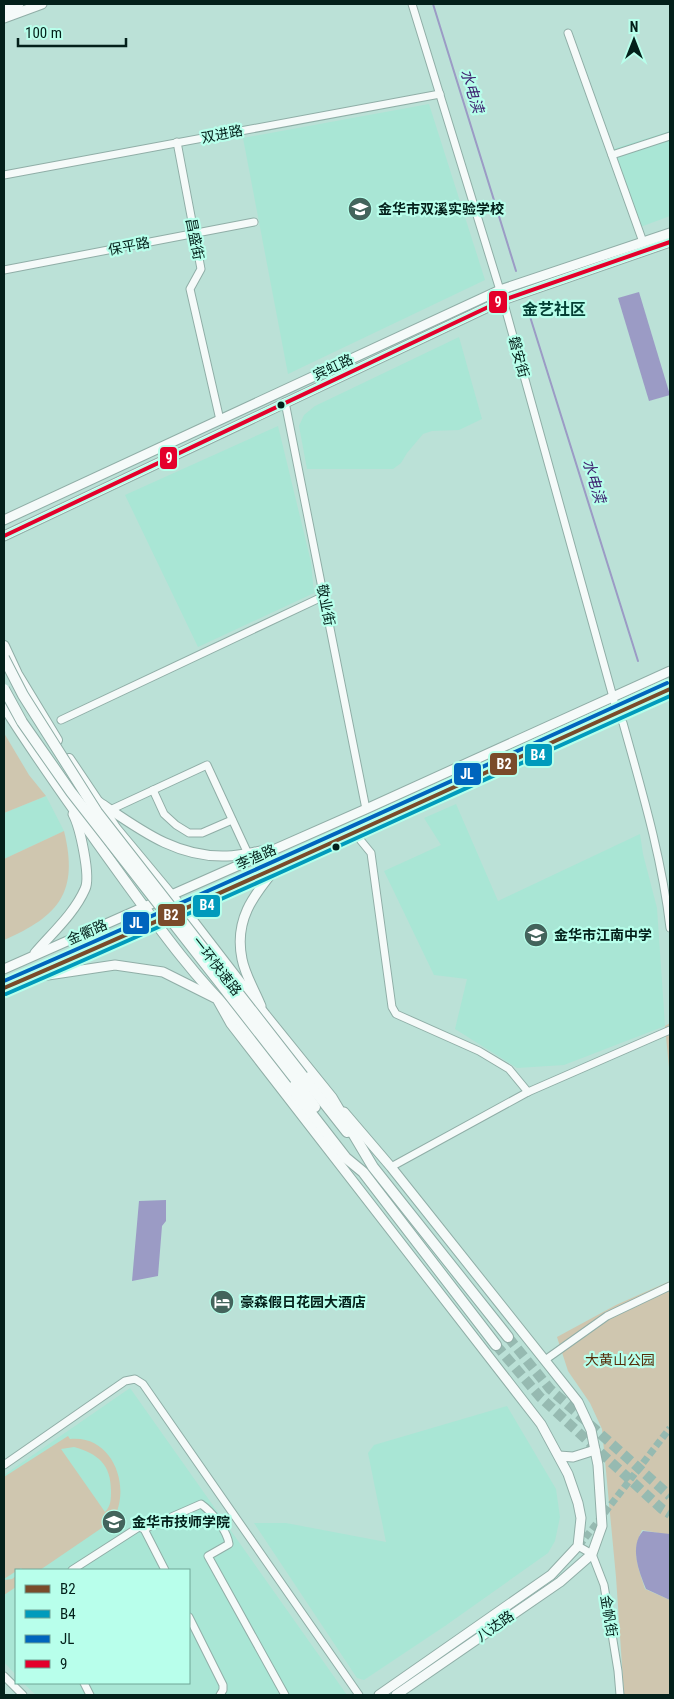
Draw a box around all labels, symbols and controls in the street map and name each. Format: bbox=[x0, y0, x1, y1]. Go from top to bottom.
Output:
scale bar bbox=[18, 15, 125, 47]
north arrow bbox=[609, 15, 659, 65]
text: N bbox=[630, 19, 638, 35]
text: 100 m bbox=[25, 24, 62, 42]
water label: 水电渎 bbox=[457, 67, 488, 117]
street label: 双进路 bbox=[200, 122, 244, 146]
school or university icon: 金华市双溪实验学校 bbox=[347, 196, 373, 222]
place label: 金华市双溪实验学校 bbox=[378, 201, 504, 217]
street label: 昌盛街 bbox=[183, 217, 207, 261]
street label: 保平路 bbox=[107, 234, 151, 258]
line badge: 9 bbox=[488, 290, 508, 314]
text: 9 bbox=[494, 294, 502, 310]
district label: 金艺社区 bbox=[522, 300, 586, 319]
street label: 磐安街 bbox=[506, 335, 532, 379]
street label: 宾虹路 bbox=[311, 351, 355, 383]
unlabelled marker bbox=[276, 400, 286, 410]
line badge: 9 bbox=[159, 446, 178, 470]
text: 9 bbox=[165, 450, 173, 466]
water label: 水电渎 bbox=[579, 457, 610, 507]
street label: 敬业街 bbox=[314, 583, 338, 627]
line badge: B4 bbox=[524, 743, 553, 767]
text: B4 bbox=[531, 747, 545, 763]
line badge: B2 bbox=[489, 752, 518, 776]
text: B2 bbox=[497, 756, 511, 772]
line badge: JL bbox=[453, 762, 482, 786]
text: JL bbox=[460, 766, 474, 782]
street label: 李渔路 bbox=[234, 841, 278, 873]
unlabelled marker bbox=[331, 842, 341, 852]
line badge: B4 bbox=[192, 894, 221, 918]
text: B4 bbox=[200, 897, 214, 913]
line badge: B2 bbox=[157, 903, 186, 927]
text: B2 bbox=[164, 907, 178, 923]
line badge: JL bbox=[122, 911, 150, 935]
text: JL bbox=[129, 915, 143, 931]
street label: 金衢路 bbox=[65, 916, 109, 948]
school or university icon: 金华市江南中学 bbox=[523, 922, 549, 948]
place label: 金华市江南中学 bbox=[554, 927, 652, 943]
street label: 一环快速路 bbox=[189, 933, 245, 999]
hotel icon: 豪森假日花园大酒店 bbox=[209, 1289, 235, 1315]
place label: 豪森假日花园大酒店 bbox=[240, 1294, 366, 1310]
park label: 大黄山公园 bbox=[585, 1352, 655, 1368]
school or university icon: 金华市技师学院 bbox=[101, 1509, 127, 1535]
place label: 金华市技师学院 bbox=[132, 1514, 230, 1530]
legend bbox=[15, 1569, 190, 1684]
text: B2 bbox=[60, 1580, 76, 1598]
street label: 金帆街 bbox=[598, 1594, 620, 1638]
text: B4 bbox=[60, 1605, 76, 1623]
street label: 八达路 bbox=[473, 1607, 517, 1645]
text: JL bbox=[60, 1630, 74, 1648]
text: 9 bbox=[60, 1655, 67, 1673]

